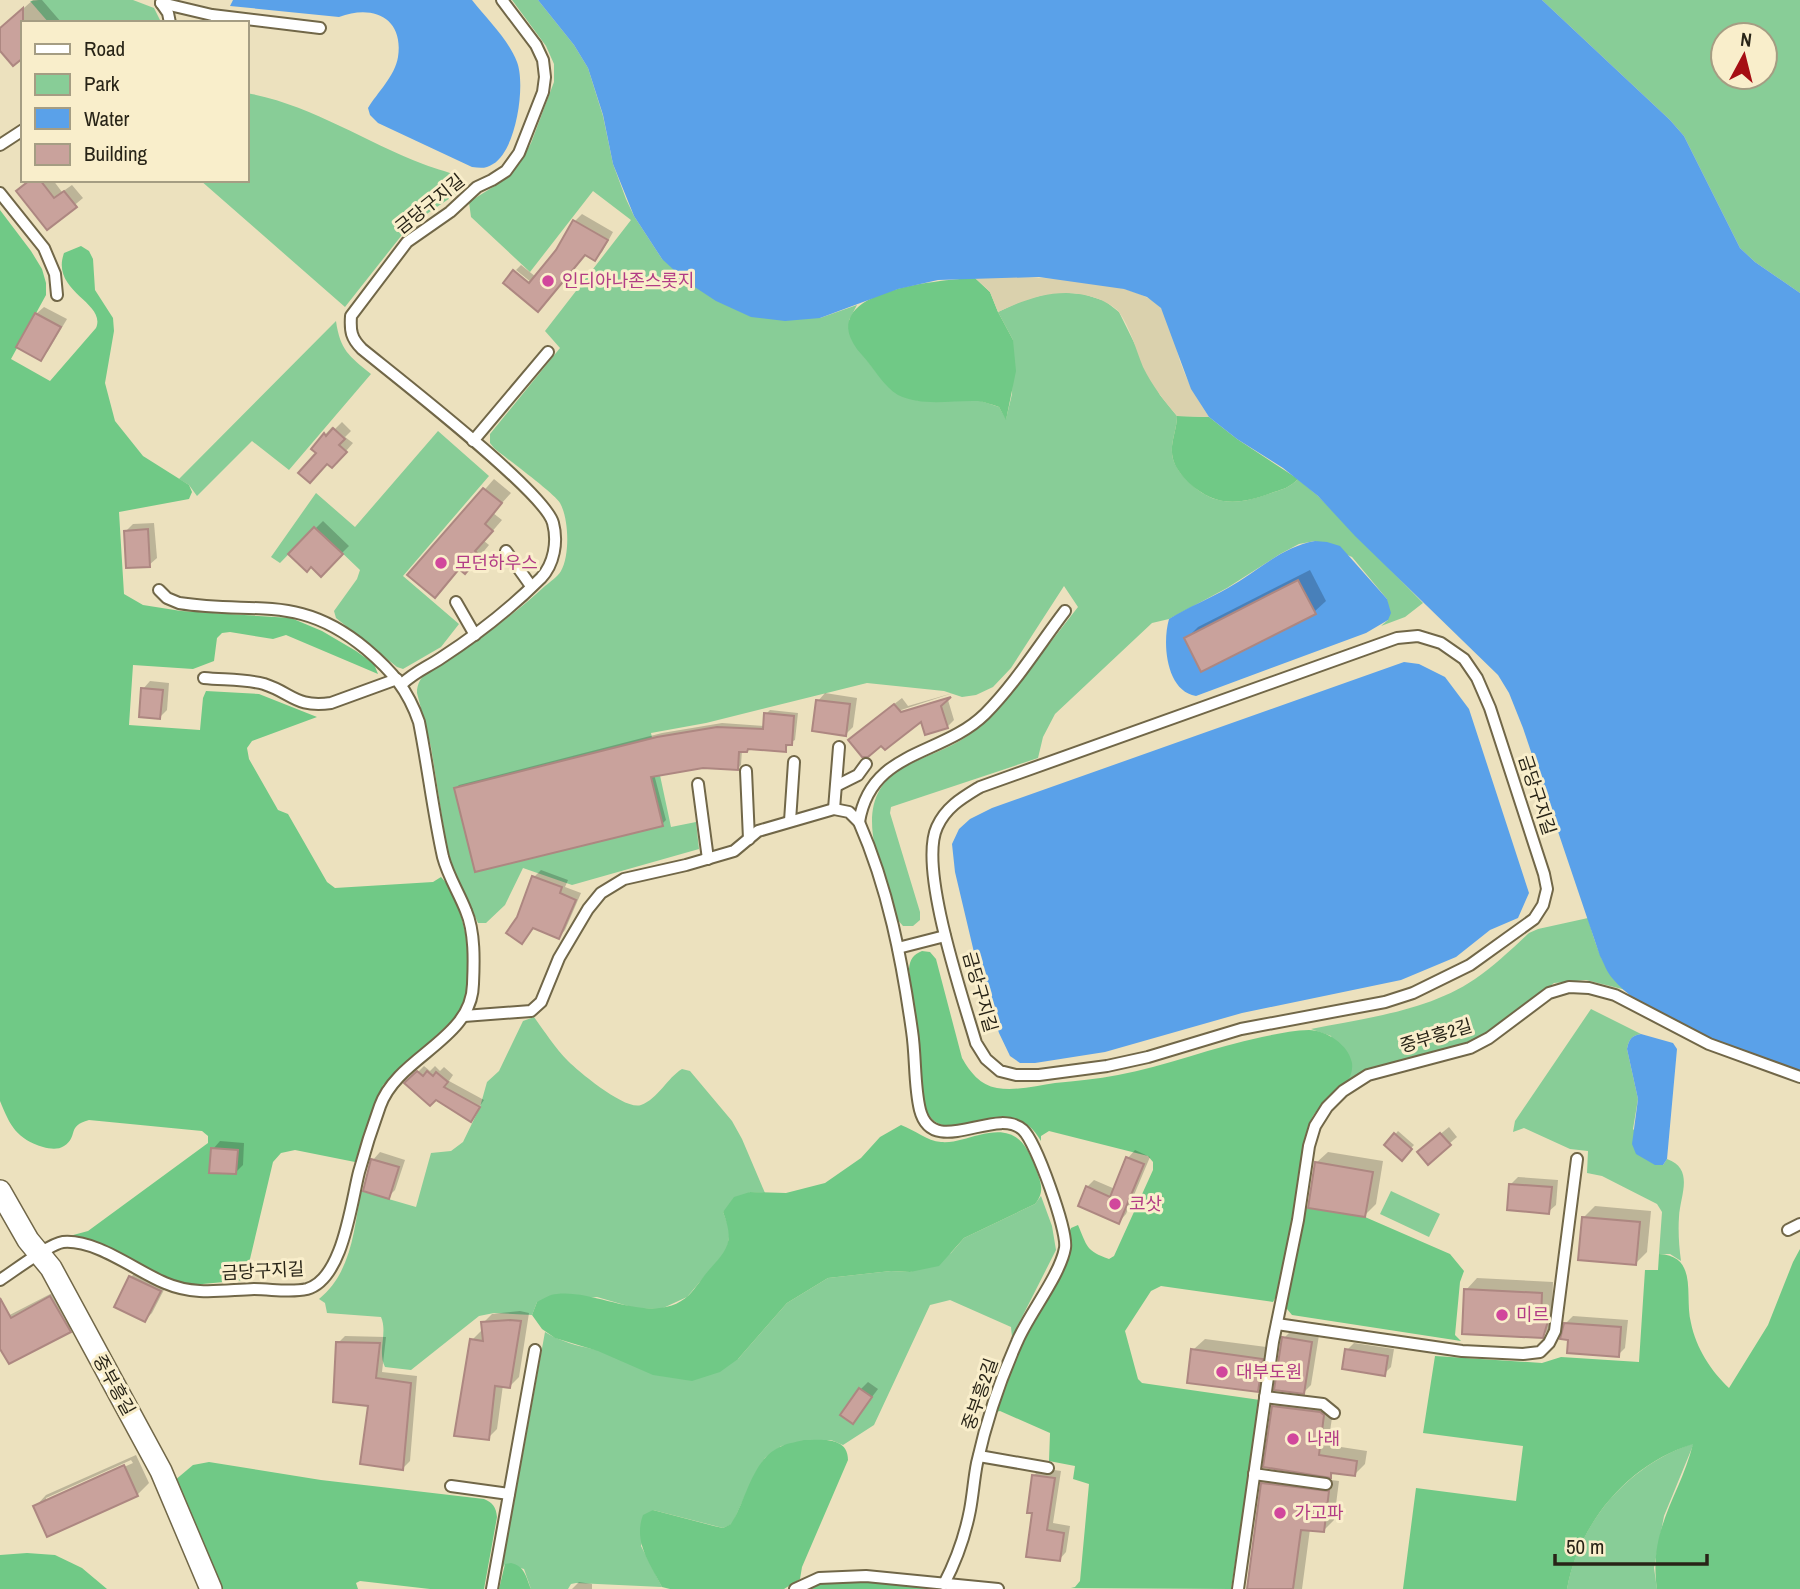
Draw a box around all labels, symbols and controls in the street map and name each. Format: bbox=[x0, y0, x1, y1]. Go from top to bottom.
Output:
legend bbox=[21, 21, 248, 182]
north arrow bbox=[1709, 21, 1779, 91]
text: N bbox=[1739, 26, 1753, 53]
text: Road bbox=[84, 34, 125, 63]
text: Park bbox=[84, 69, 120, 98]
text: Water bbox=[84, 104, 130, 133]
text: Building bbox=[84, 139, 148, 168]
street label: 금당구지길 bbox=[390, 168, 470, 239]
place label: 인디아나존스롯지 bbox=[562, 268, 694, 293]
marker: 인디아나존스롯지 bbox=[540, 273, 556, 289]
place label: 모던하우스 bbox=[455, 550, 538, 575]
marker: 모던하우스 bbox=[433, 555, 449, 571]
street label: 금당구지길 bbox=[1513, 752, 1562, 838]
street label: 금당구지길 bbox=[957, 949, 1004, 1035]
street label: 중부흥2길 bbox=[1397, 1013, 1475, 1058]
place label: 코삿 bbox=[1129, 1191, 1162, 1216]
marker: 코삿 bbox=[1107, 1196, 1123, 1212]
street label: 금당구지길 bbox=[221, 1256, 305, 1285]
place label: 미르 bbox=[1516, 1302, 1549, 1327]
marker: 미르 bbox=[1494, 1307, 1510, 1323]
street label: 중부흥길 bbox=[87, 1350, 141, 1420]
street label: 중부흥2길 bbox=[956, 1355, 1003, 1433]
place label: 대부도원 bbox=[1236, 1359, 1302, 1384]
marker: 대부도원 bbox=[1214, 1364, 1230, 1380]
place label: 나래 bbox=[1307, 1426, 1340, 1451]
marker: 나래 bbox=[1285, 1431, 1301, 1447]
place label: 가고파 bbox=[1294, 1500, 1344, 1525]
marker: 가고파 bbox=[1272, 1505, 1288, 1521]
scale bar bbox=[1555, 1522, 1707, 1566]
text: 50 m bbox=[1566, 1532, 1604, 1561]

